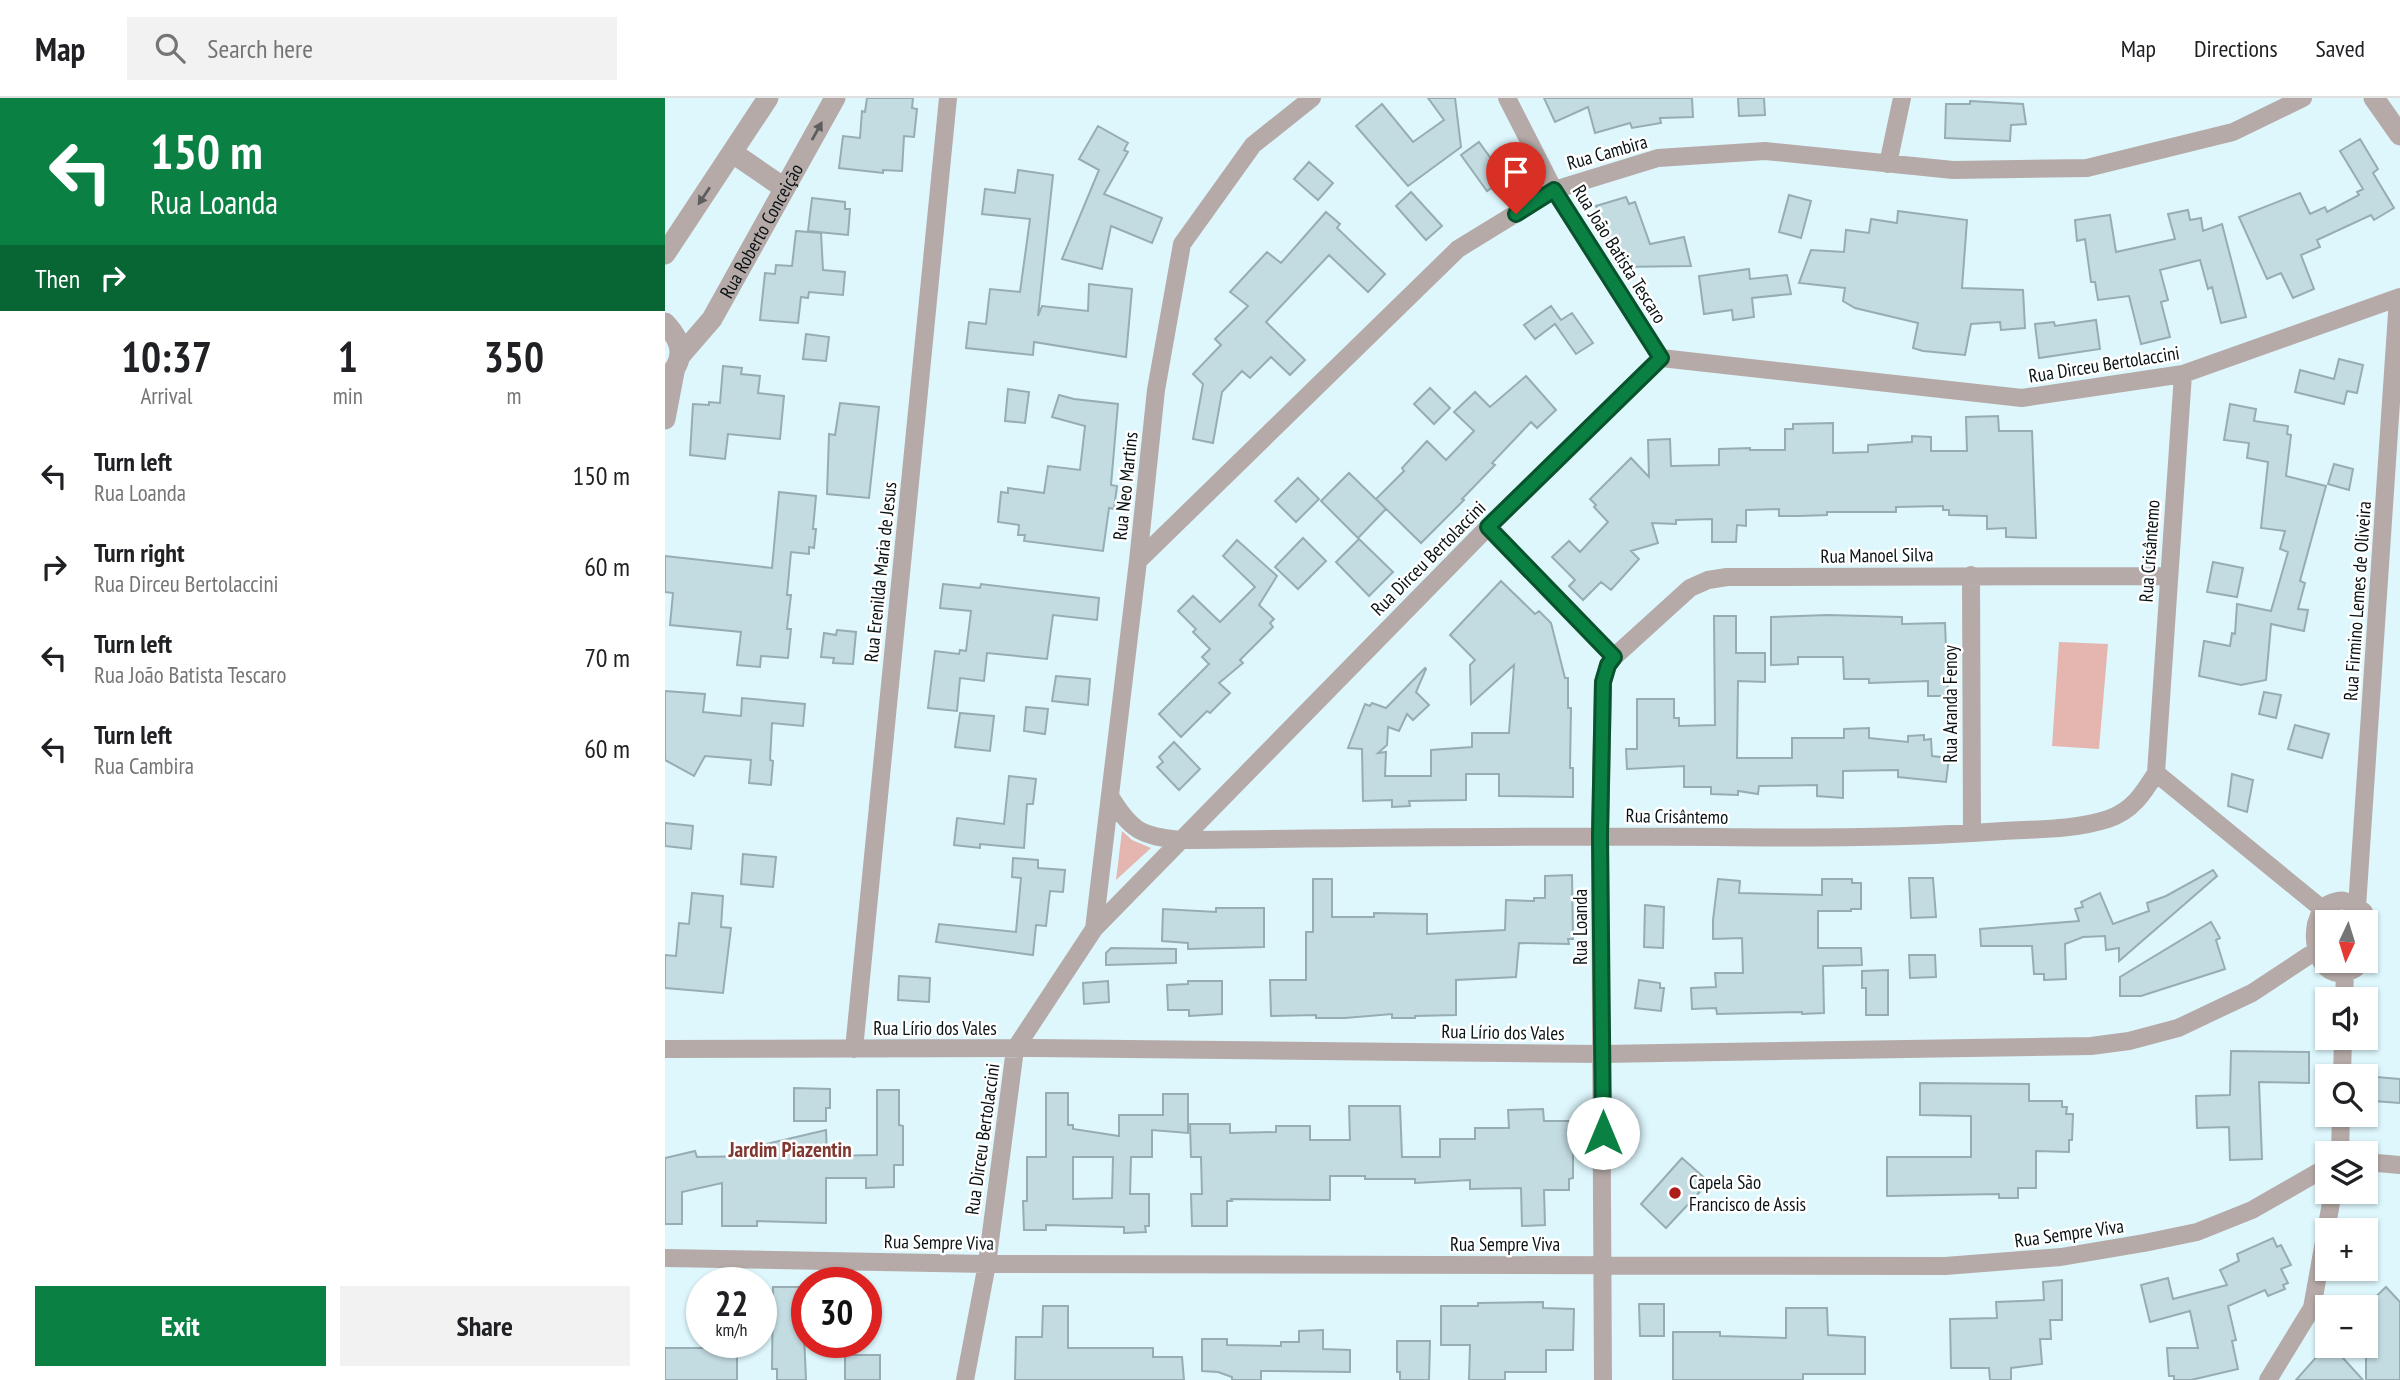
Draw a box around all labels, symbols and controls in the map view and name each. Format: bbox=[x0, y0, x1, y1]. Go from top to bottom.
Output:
search box bbox=[127, 17, 617, 80]
text: Map bbox=[35, 27, 85, 70]
icon: search bbox=[151, 29, 189, 67]
text: Search here bbox=[207, 32, 313, 65]
text: Map bbox=[2121, 33, 2156, 64]
text: Directions bbox=[2194, 33, 2278, 64]
text: Saved bbox=[2316, 33, 2365, 64]
text: 150 m bbox=[150, 119, 263, 183]
one-way arrow bbox=[811, 121, 823, 140]
icon: left bbox=[35, 126, 126, 217]
street label: Rua Cambira bbox=[1564, 129, 1650, 175]
pin bbox=[1486, 142, 1546, 214]
icon: arrive bbox=[1497, 153, 1535, 191]
street label: Rua Roberto Conceição bbox=[714, 159, 808, 302]
street label: Rua João Batista Tescaro bbox=[1568, 180, 1672, 328]
text: Rua Loanda bbox=[150, 181, 278, 223]
one-way arrow bbox=[697, 187, 711, 205]
icon: right bbox=[94, 259, 132, 297]
text: Then bbox=[35, 262, 80, 295]
text: 10:37 bbox=[121, 329, 212, 384]
text: 1 bbox=[338, 329, 358, 384]
text: 350 bbox=[484, 329, 544, 384]
street label: Rua Dirceu Bertolaccini bbox=[2027, 340, 2181, 388]
text: Arrival bbox=[140, 381, 192, 410]
text: min bbox=[333, 381, 363, 410]
text: m bbox=[506, 381, 521, 410]
street label: Rua Neo Martins bbox=[1107, 431, 1143, 541]
text: Turn left bbox=[94, 445, 172, 478]
icon: left bbox=[35, 457, 73, 495]
text: 150 m bbox=[572, 459, 630, 492]
text: Rua Loanda bbox=[94, 478, 186, 507]
street label: Rua Erenilda Maria de Jesus bbox=[859, 481, 901, 663]
street label: Rua Dirceu Bertolaccini bbox=[1366, 496, 1490, 620]
street label: Rua Crisântemo bbox=[2133, 499, 2165, 603]
street label: Rua Firmino Lemes de Oliveira bbox=[2338, 500, 2376, 702]
text: Turn right bbox=[94, 536, 185, 569]
street label: Rua Manoel Silva bbox=[1820, 542, 1934, 568]
icon: right bbox=[35, 548, 73, 586]
text: 60 m bbox=[584, 550, 630, 583]
text: Rua Dirceu Bertolaccini bbox=[94, 569, 279, 598]
text: Turn left bbox=[94, 627, 172, 660]
icon: left bbox=[35, 639, 73, 677]
text: 70 m bbox=[584, 641, 630, 674]
street label: Rua Aranda Fenoy bbox=[1938, 644, 1962, 763]
text: Rua João Batista Tescaro bbox=[94, 660, 286, 689]
text: Turn left bbox=[94, 718, 172, 751]
icon: left bbox=[35, 730, 73, 768]
text: 60 m bbox=[584, 732, 630, 765]
text: Rua Cambira bbox=[94, 751, 194, 780]
street label: Rua Crisântemo bbox=[1625, 803, 1729, 829]
street label: Rua Loanda bbox=[1568, 889, 1592, 965]
north arrow bbox=[2315, 910, 2378, 973]
map controls bbox=[2315, 910, 2378, 1358]
button: sound bbox=[2315, 987, 2378, 1050]
street label: Rua Lírio dos Vales bbox=[873, 1016, 997, 1040]
street label: Rua Lírio dos Vales bbox=[1441, 1019, 1565, 1045]
street label: Rua Dirceu Bertolaccini bbox=[960, 1062, 1004, 1216]
button: search bbox=[2315, 1064, 2378, 1127]
position arrow bbox=[1566, 1096, 1640, 1170]
district label: Jardim Piazentin bbox=[727, 1136, 852, 1163]
button: layers bbox=[2315, 1141, 2378, 1204]
place label: Capela São Francisco de Assis bbox=[1689, 1170, 1806, 1216]
marker: Capela São Francisco de Assis bbox=[1667, 1185, 1683, 1201]
street label: Rua Sempre Viva bbox=[2013, 1213, 2125, 1253]
button: + bbox=[2315, 1218, 2378, 1281]
street label: Rua Sempre Viva bbox=[884, 1229, 994, 1255]
street label: Rua Sempre Viva bbox=[1450, 1232, 1560, 1256]
speed limit sign: 30 bbox=[791, 1267, 882, 1358]
text: 22 bbox=[715, 1280, 748, 1326]
button: Exit bbox=[35, 1286, 326, 1366]
button: Share bbox=[340, 1286, 630, 1366]
button: − bbox=[2315, 1295, 2378, 1358]
text: km/h bbox=[716, 1318, 747, 1341]

